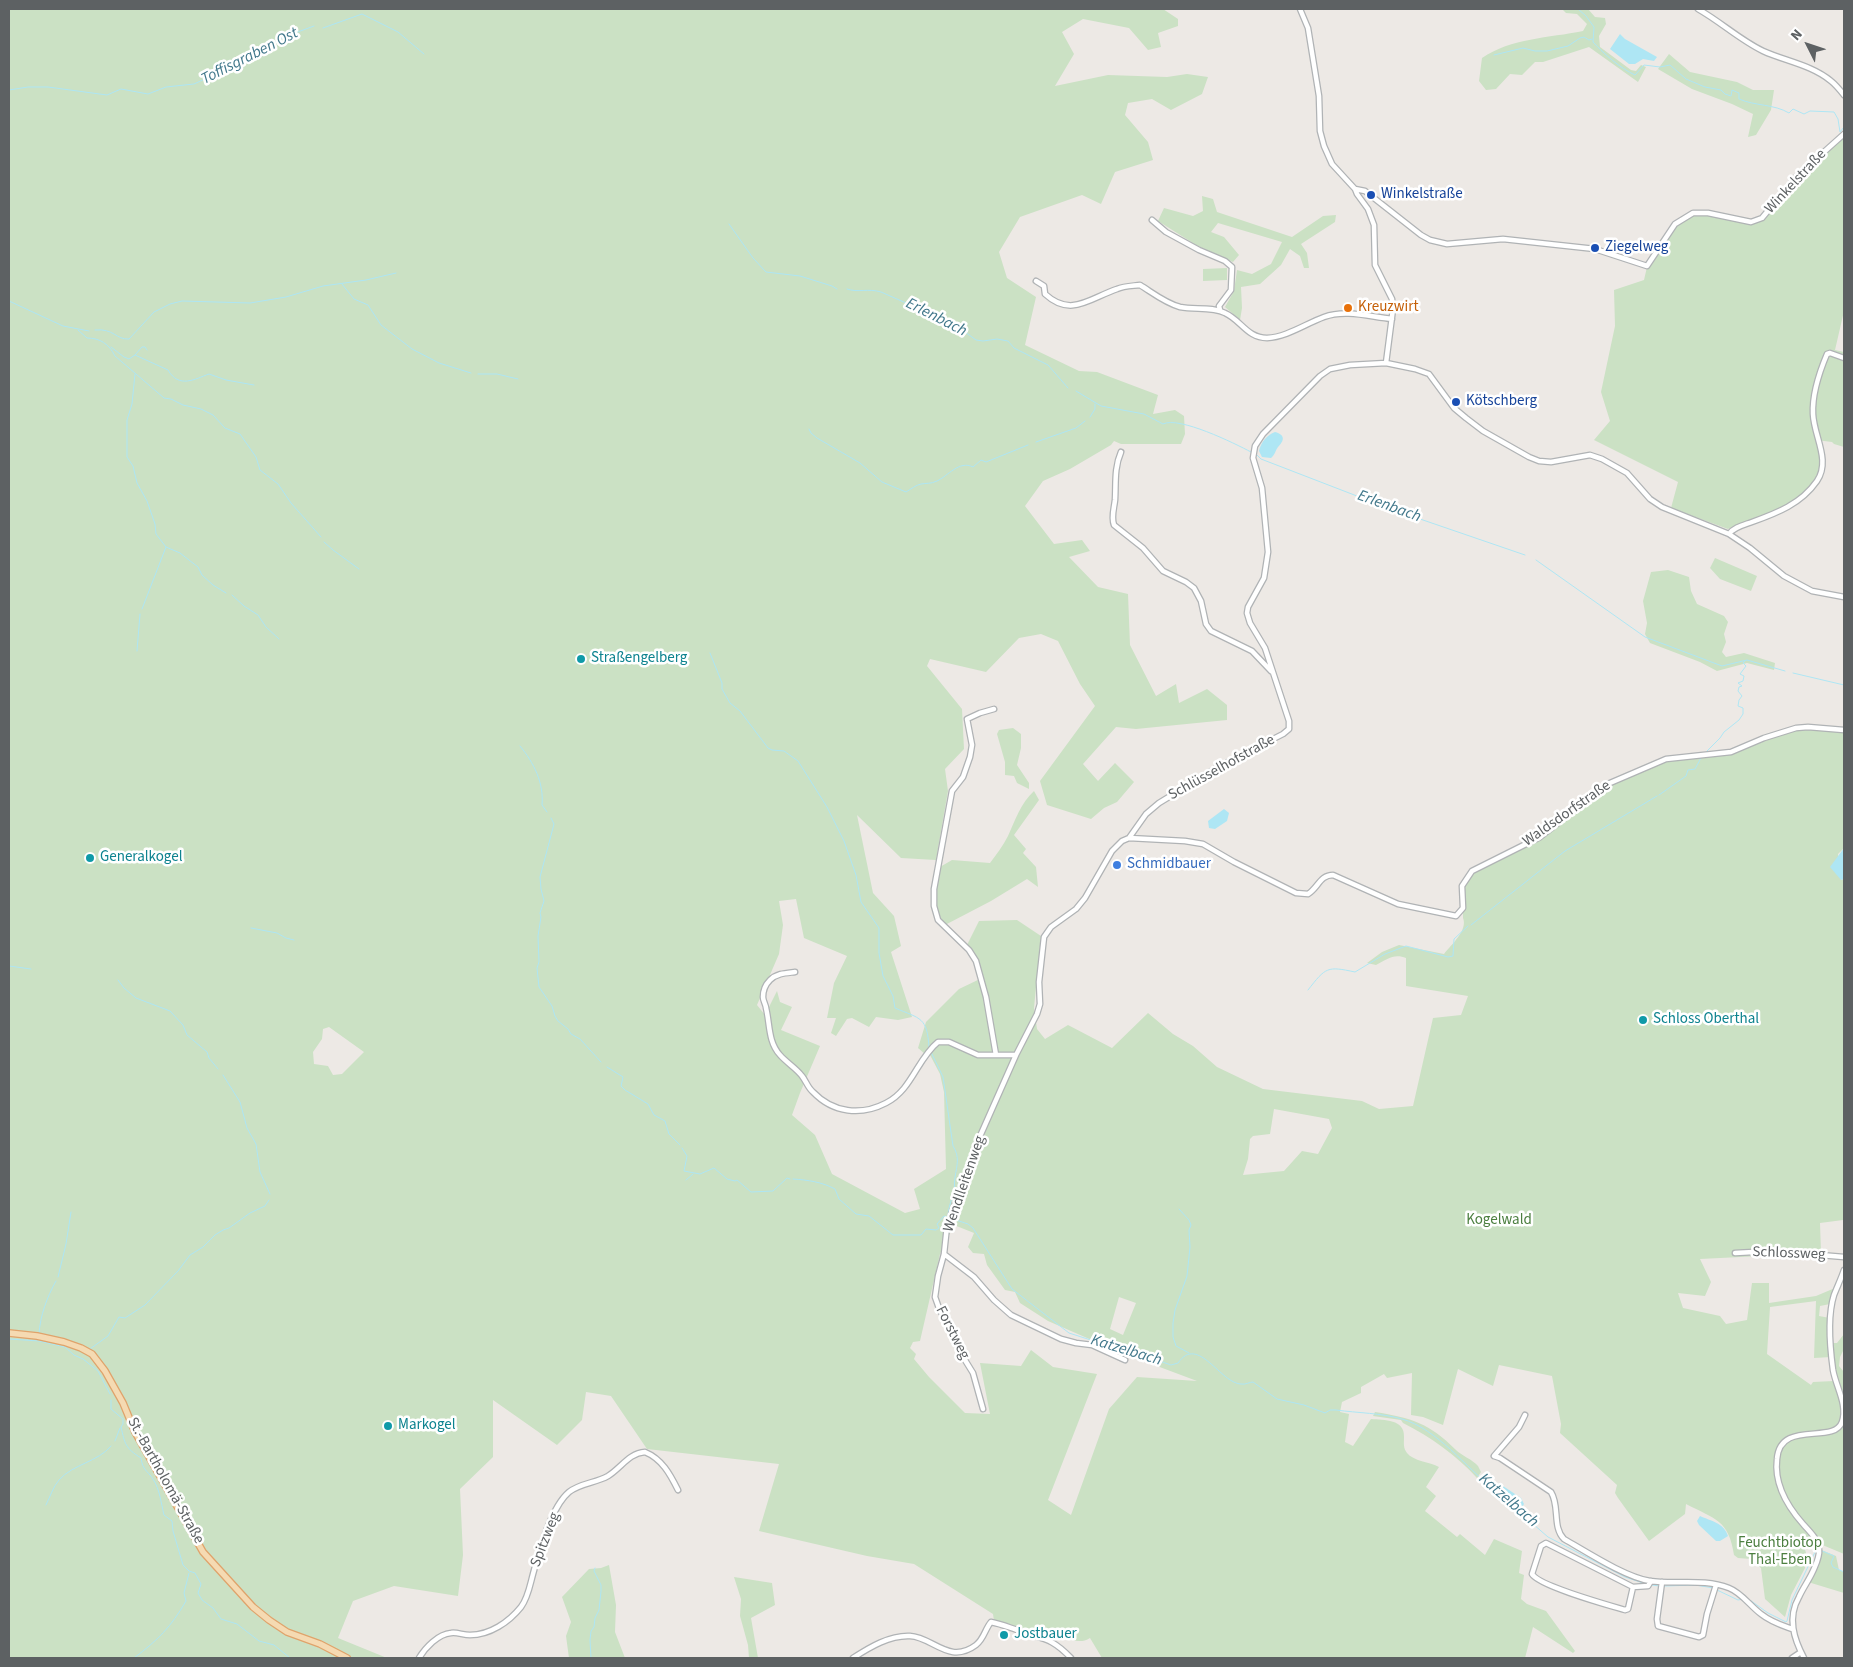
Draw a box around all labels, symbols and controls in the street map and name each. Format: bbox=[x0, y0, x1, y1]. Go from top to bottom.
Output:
north arrow bbox=[1783, 20, 1833, 70]
water label: Toffisgraben Ost bbox=[198, 24, 302, 90]
text: N bbox=[1786, 25, 1807, 45]
street label: Winkelstraße bbox=[1762, 146, 1830, 218]
place label: Winkelstraße bbox=[1381, 186, 1463, 204]
marker: Winkelstraße bbox=[1365, 189, 1377, 201]
place label: Ziegelweg bbox=[1605, 239, 1668, 257]
marker: Ziegelweg bbox=[1589, 242, 1601, 254]
water label: Erlenbach bbox=[902, 294, 970, 342]
place label: Kreuzwirt bbox=[1358, 299, 1418, 317]
marker: Kreuzwirt bbox=[1342, 302, 1354, 314]
place label: Kötschberg bbox=[1466, 393, 1537, 411]
marker: Kötschberg bbox=[1450, 396, 1462, 408]
water label: Erlenbach bbox=[1355, 487, 1423, 527]
place label: Straßengelberg bbox=[591, 650, 687, 668]
marker: Straßengelberg bbox=[575, 653, 587, 665]
street label: Schlüsselhofstraße bbox=[1166, 731, 1278, 805]
street label: Waldsdorfstraße bbox=[1520, 777, 1614, 851]
place label: Generalkogel bbox=[100, 849, 182, 867]
marker: Generalkogel bbox=[84, 852, 96, 864]
place label: Schmidbauer bbox=[1127, 856, 1211, 874]
marker: Schmidbauer bbox=[1111, 859, 1123, 871]
place label: Schloss Oberthal bbox=[1653, 1011, 1759, 1029]
marker: Schloss Oberthal bbox=[1637, 1014, 1649, 1026]
street label: Wendlleitenweg bbox=[940, 1133, 990, 1235]
park label: Kogelwald bbox=[1466, 1212, 1532, 1230]
street label: Schlossweg bbox=[1752, 1244, 1826, 1264]
street label: Forstweg bbox=[931, 1303, 973, 1363]
water label: Katzelbach bbox=[1088, 1331, 1164, 1371]
street label: St.-Bartholomä-Straße bbox=[123, 1415, 207, 1547]
place label: Markogel bbox=[398, 1417, 456, 1435]
marker: Markogel bbox=[382, 1420, 394, 1432]
water label: Katzelbach bbox=[1474, 1470, 1542, 1532]
street label: Spitzweg bbox=[527, 1510, 565, 1570]
park label: Feuchtbiotop Thal-Eben bbox=[1738, 1535, 1822, 1570]
place label: Jostbauer bbox=[1014, 1626, 1077, 1644]
marker: Jostbauer bbox=[998, 1629, 1010, 1641]

